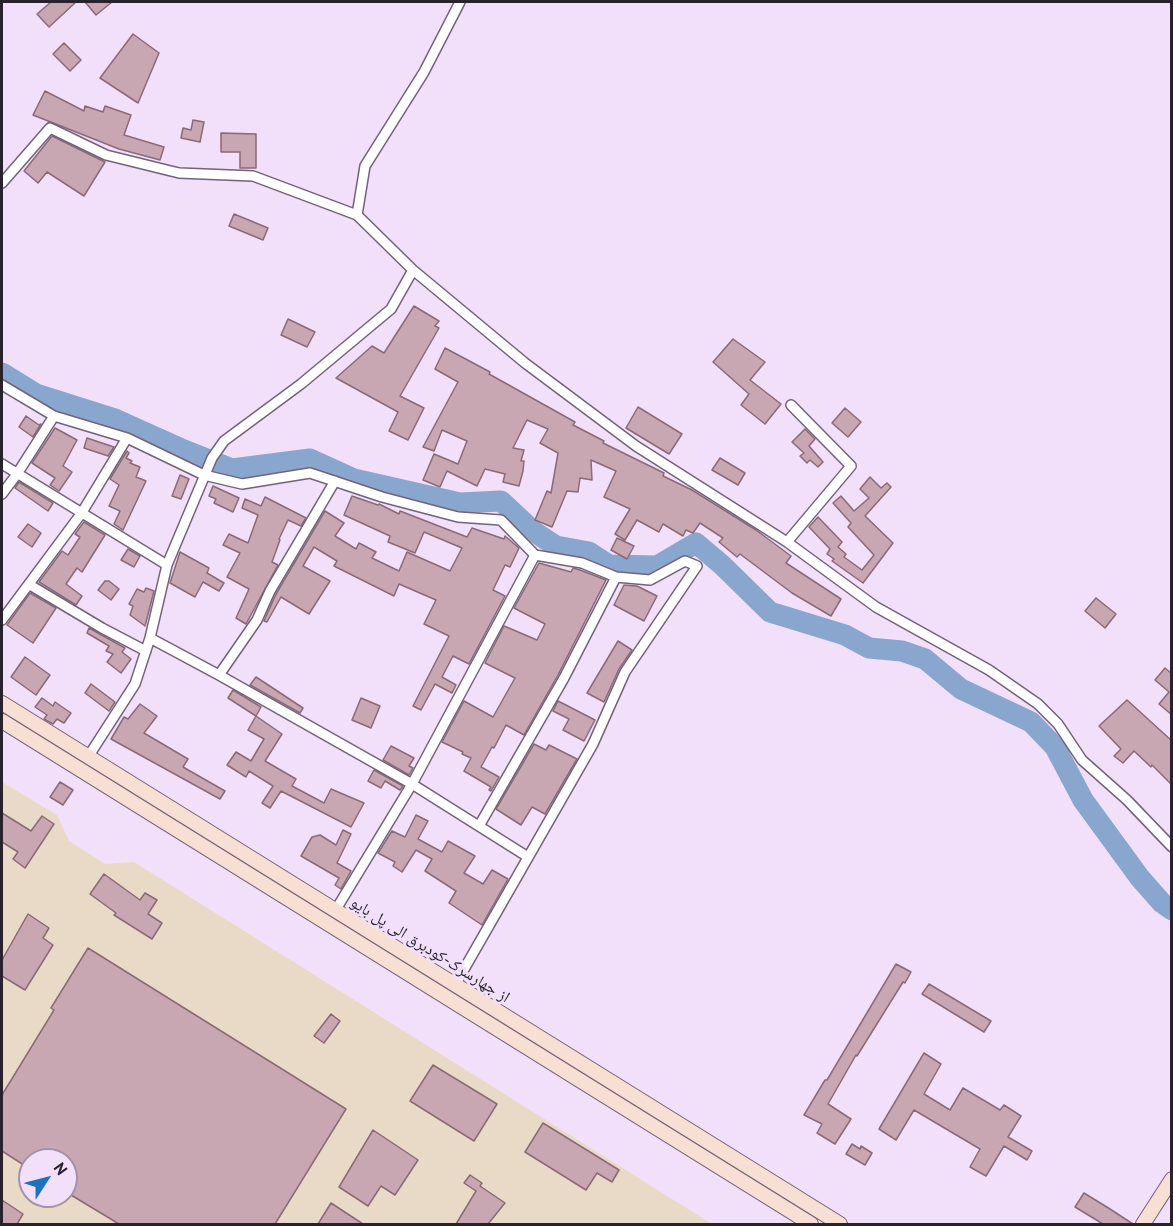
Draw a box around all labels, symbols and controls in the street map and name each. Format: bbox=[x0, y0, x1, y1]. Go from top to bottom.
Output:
street label: از جهارسرک-کودبرق الی پل بایو bbox=[347, 893, 513, 1007]
north arrow bbox=[18, 1148, 78, 1208]
text: N bbox=[50, 1158, 72, 1179]

